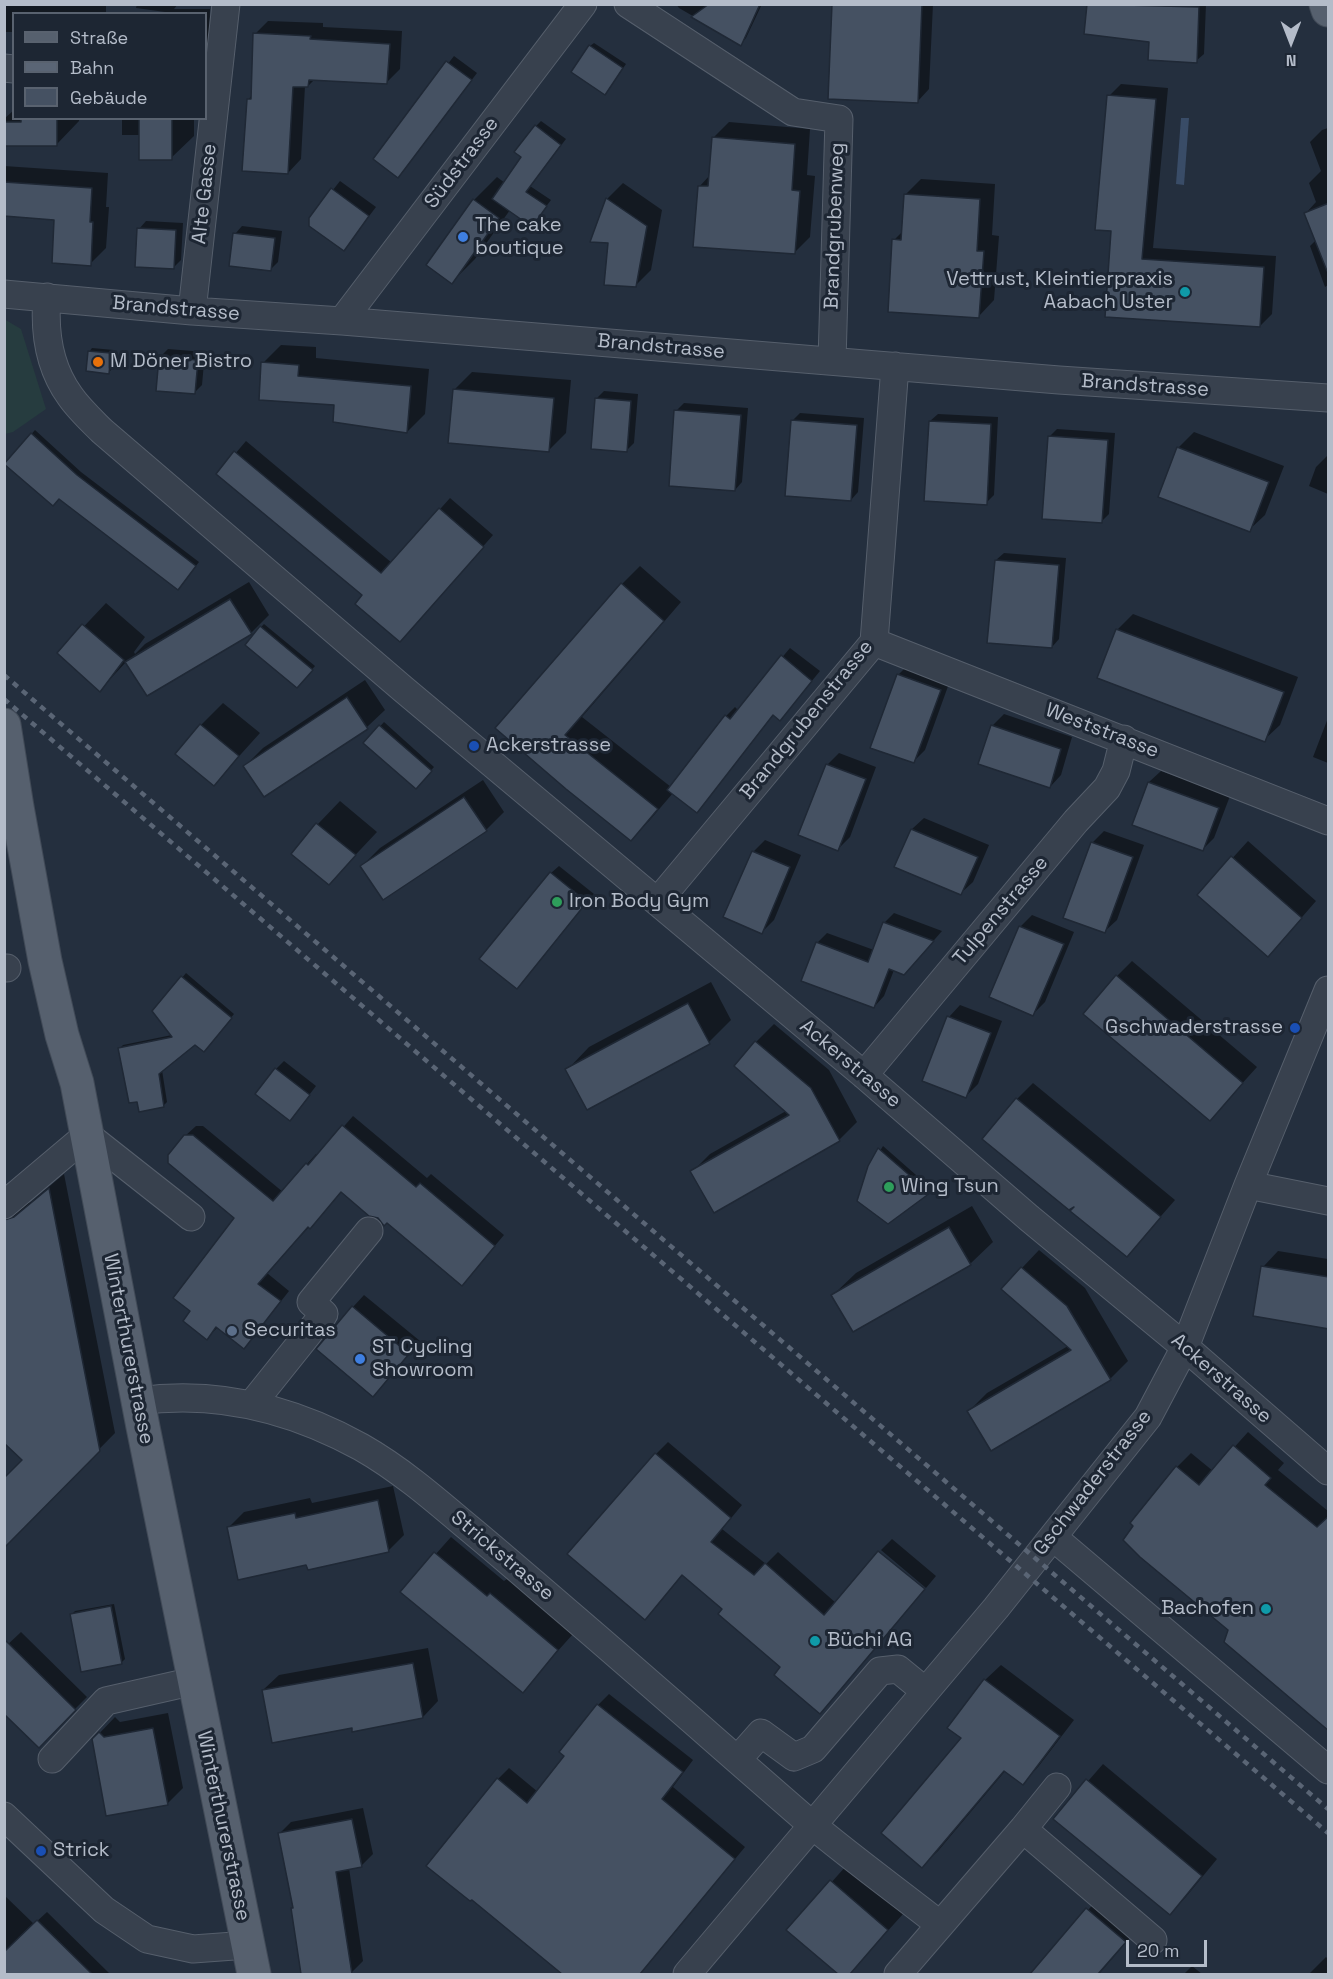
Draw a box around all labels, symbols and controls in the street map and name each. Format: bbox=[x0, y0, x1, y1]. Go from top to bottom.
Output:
legend bbox=[12, 12, 207, 120]
north arrow bbox=[1261, 12, 1321, 72]
text: Straße bbox=[70, 26, 128, 49]
text: N bbox=[1286, 50, 1296, 71]
text: Bahn bbox=[70, 56, 114, 79]
text: Gebäude bbox=[70, 86, 148, 109]
street label: Südstrasse bbox=[420, 112, 504, 214]
street label: Brandgrubenweg bbox=[820, 142, 850, 310]
street label: Alte Gasse bbox=[188, 143, 222, 245]
place label: The cake boutique bbox=[475, 214, 564, 261]
marker: The cake boutique bbox=[456, 230, 470, 244]
place label: Vettrust, Kleintierpraxis Aabach Uster bbox=[946, 268, 1173, 315]
marker: Vettrust, Kleintierpraxis Aabach Uster bbox=[1178, 285, 1192, 299]
street label: Brandstrasse bbox=[111, 291, 241, 327]
street label: Brandstrasse bbox=[596, 329, 726, 365]
place label: M Döner Bistro bbox=[110, 350, 252, 374]
marker: M Döner Bistro bbox=[91, 355, 105, 369]
street label: Brandstrasse bbox=[1080, 370, 1210, 402]
street label: Brandgrubenstrasse bbox=[735, 636, 879, 804]
street label: Weststrasse bbox=[1042, 698, 1162, 764]
place label: Ackerstrasse bbox=[486, 734, 611, 758]
marker: Ackerstrasse bbox=[467, 739, 481, 753]
street label: Tulpenstrasse bbox=[948, 851, 1054, 971]
place label: Iron Body Gym bbox=[569, 890, 709, 914]
marker: Iron Body Gym bbox=[550, 895, 564, 909]
street label: Ackerstrasse bbox=[794, 1015, 906, 1113]
place label: Gschwaderstrasse bbox=[1105, 1016, 1283, 1040]
marker: Gschwaderstrasse bbox=[1288, 1021, 1302, 1035]
place label: Wing Tsun bbox=[901, 1175, 999, 1199]
marker: Wing Tsun bbox=[882, 1180, 896, 1194]
street label: Winterthurerstrasse bbox=[98, 1252, 158, 1446]
place label: Securitas bbox=[244, 1319, 336, 1343]
marker: Securitas bbox=[225, 1324, 239, 1338]
street label: Ackerstrasse bbox=[1166, 1329, 1276, 1429]
place label: ST Cycling Showroom bbox=[372, 1336, 474, 1383]
marker: ST Cycling Showroom bbox=[353, 1352, 367, 1366]
street label: Gschwaderstrasse bbox=[1029, 1405, 1157, 1561]
street label: Strickstrasse bbox=[445, 1506, 559, 1606]
place label: Bachofen bbox=[1161, 1597, 1254, 1621]
marker: Bachofen bbox=[1259, 1602, 1273, 1616]
place label: Büchi AG bbox=[827, 1629, 912, 1653]
marker: Büchi AG bbox=[808, 1634, 822, 1648]
street label: Winterthurerstrasse bbox=[191, 1729, 255, 1923]
place label: Strick bbox=[53, 1839, 110, 1863]
marker: Strick bbox=[34, 1844, 48, 1858]
scale bar bbox=[1129, 1928, 1210, 1966]
text: 20 m bbox=[1137, 1939, 1180, 1962]

